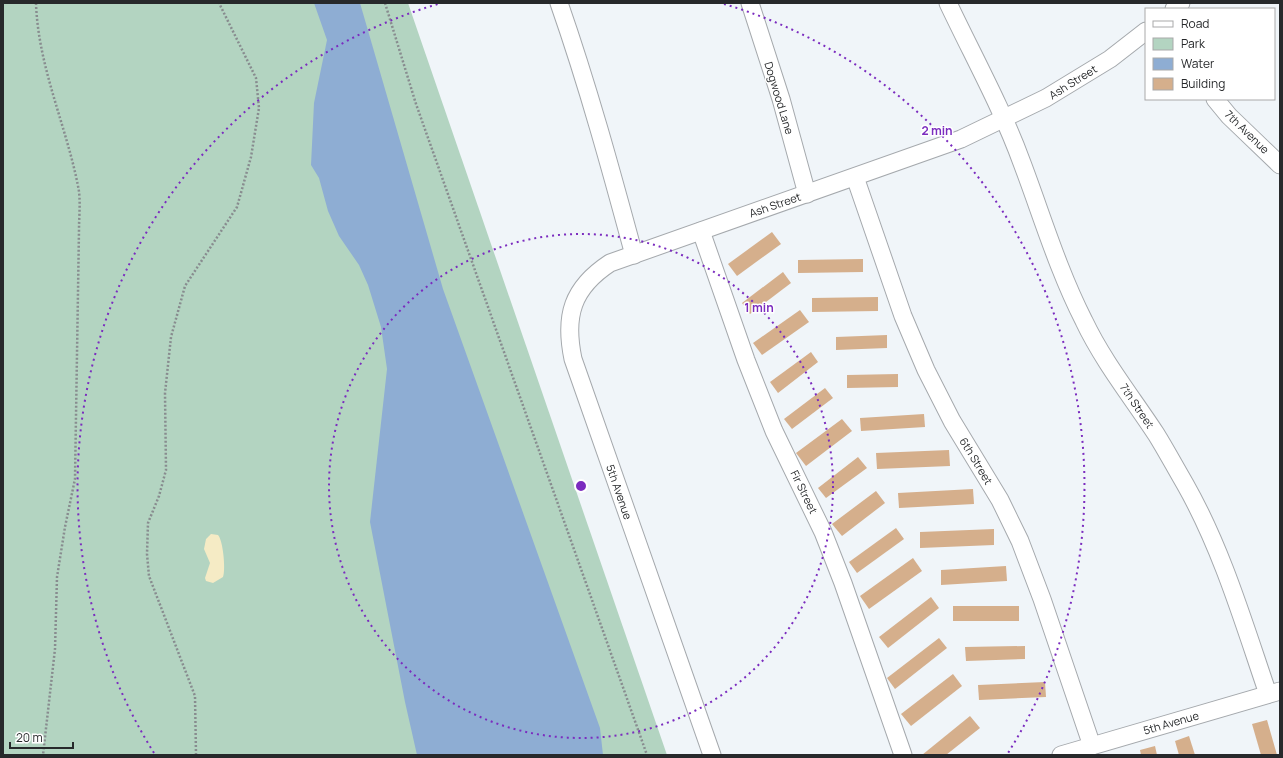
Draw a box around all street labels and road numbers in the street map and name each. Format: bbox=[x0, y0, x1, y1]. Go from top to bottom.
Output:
street label: Dogwood Lane bbox=[761, 60, 798, 136]
street label: Ash Street bbox=[1046, 61, 1100, 102]
street label: 7th Avenue bbox=[1222, 107, 1273, 157]
street label: Ash Street bbox=[747, 189, 803, 220]
street label: 7th Street bbox=[1117, 380, 1158, 431]
street label: 6th Street bbox=[957, 434, 996, 487]
street label: 5th Avenue bbox=[603, 462, 636, 522]
street label: Fir Street bbox=[787, 468, 821, 516]
street label: 5th Avenue bbox=[1141, 707, 1201, 738]

